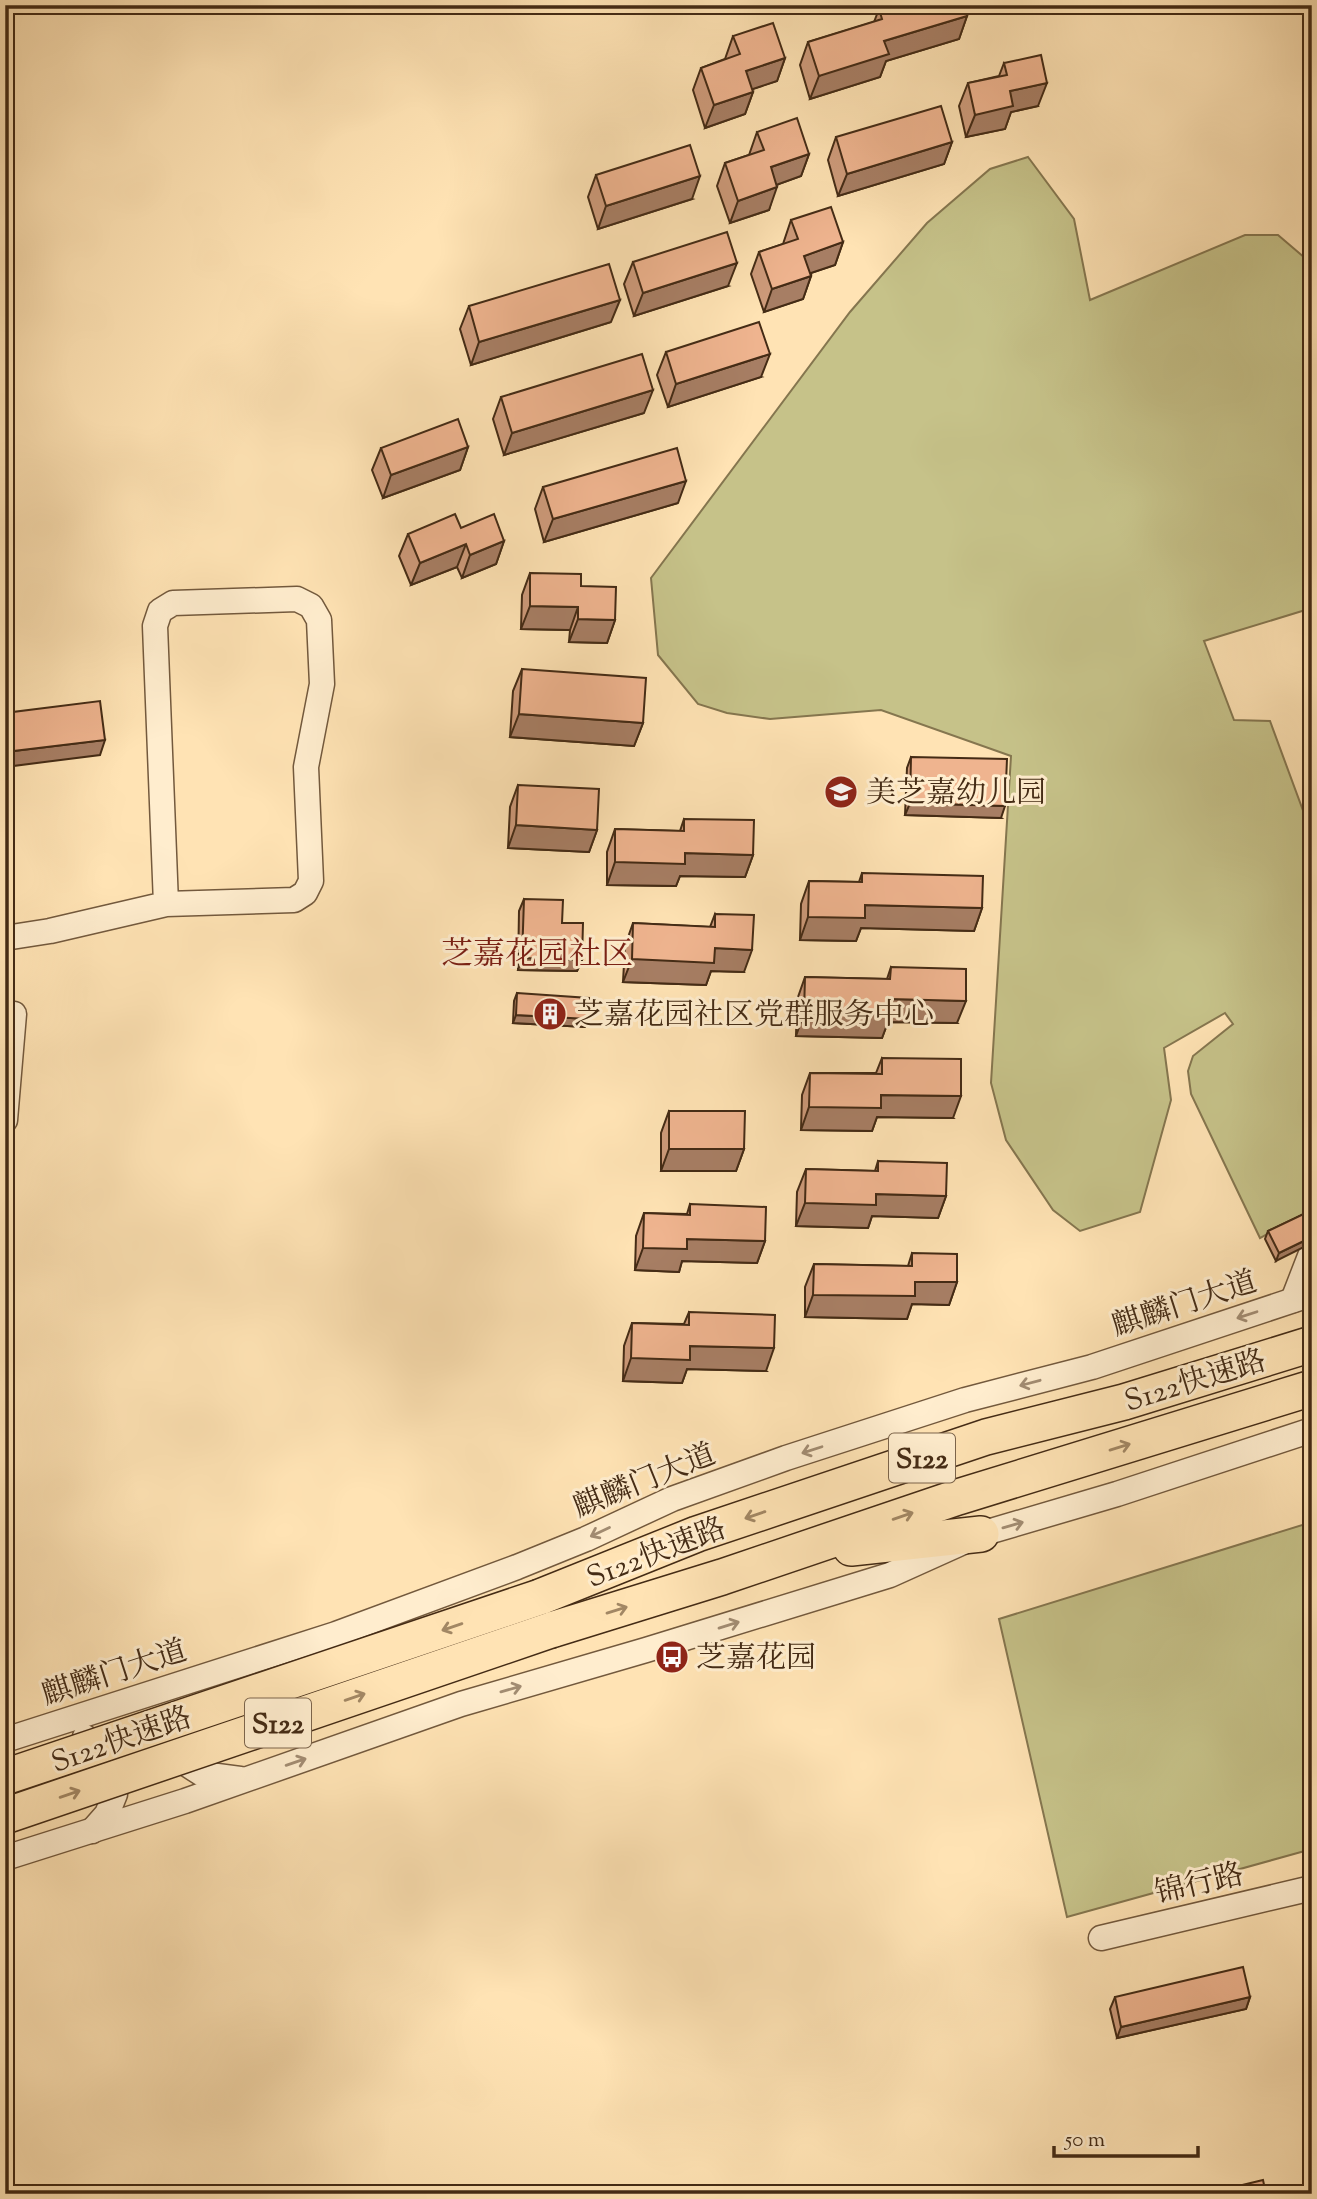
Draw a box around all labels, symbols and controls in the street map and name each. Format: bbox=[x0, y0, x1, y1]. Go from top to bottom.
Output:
school or university icon: 美芝嘉幼儿园 bbox=[822, 773, 860, 811]
place label: 美芝嘉幼儿园 bbox=[866, 773, 1046, 816]
district label: 芝嘉花园社区 bbox=[441, 933, 633, 979]
building icon: 芝嘉花园社区党群服务中心 bbox=[531, 995, 569, 1033]
place label: 芝嘉花园社区党群服务中心 bbox=[574, 995, 934, 1038]
street label: 麒麟门大道 bbox=[1107, 1262, 1263, 1349]
one-way arrow bbox=[1236, 1310, 1258, 1322]
street label: S122快速路 bbox=[1120, 1340, 1272, 1424]
one-way arrow bbox=[1019, 1377, 1042, 1390]
street label: 麒麟门大道 bbox=[567, 1434, 723, 1530]
road number: S122 bbox=[889, 1434, 955, 1482]
one-way arrow bbox=[1108, 1440, 1130, 1453]
one-way arrow bbox=[802, 1445, 824, 1457]
street label: S122快速路 bbox=[581, 1508, 733, 1601]
one-way arrow bbox=[744, 1509, 766, 1522]
one-way arrow bbox=[891, 1509, 913, 1521]
one-way arrow bbox=[1001, 1517, 1023, 1530]
one-way arrow bbox=[590, 1526, 612, 1539]
one-way arrow bbox=[605, 1602, 627, 1615]
one-way arrow bbox=[718, 1617, 740, 1630]
one-way arrow bbox=[442, 1622, 464, 1634]
street label: 麒麟门大道 bbox=[37, 1631, 193, 1718]
bus stop icon: 芝嘉花园 bbox=[653, 1638, 691, 1676]
place label: 芝嘉花园 bbox=[696, 1638, 816, 1681]
one-way arrow bbox=[500, 1682, 522, 1695]
one-way arrow bbox=[343, 1690, 365, 1702]
street label: S122快速路 bbox=[46, 1697, 198, 1785]
road number: S122 bbox=[245, 1698, 311, 1748]
one-way arrow bbox=[284, 1755, 306, 1767]
one-way arrow bbox=[58, 1787, 80, 1799]
street label: 锦行路 bbox=[1151, 1854, 1248, 1917]
scale bar bbox=[1054, 2115, 1198, 2159]
text: 50 m bbox=[1064, 2126, 1105, 2156]

